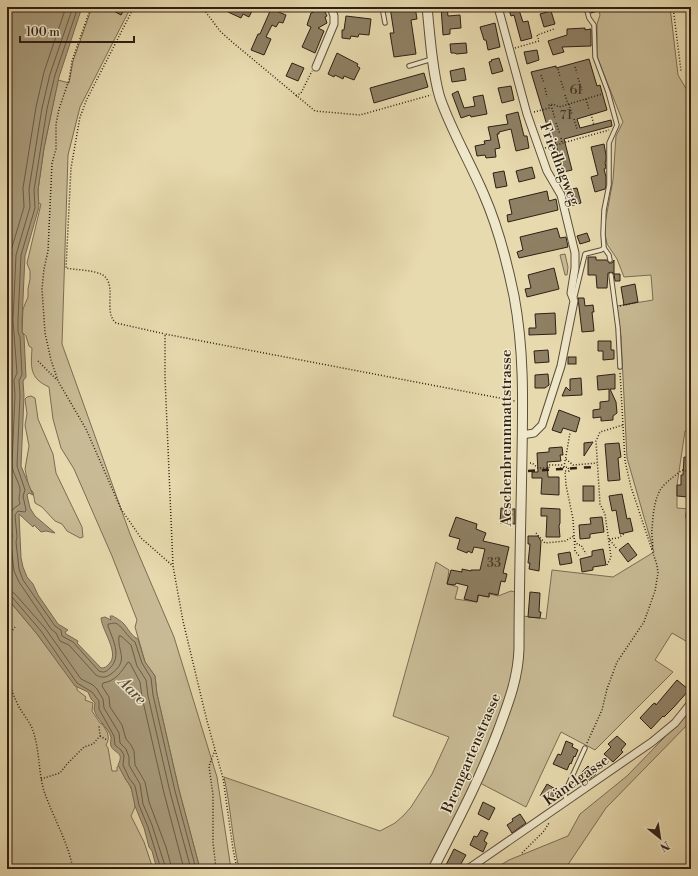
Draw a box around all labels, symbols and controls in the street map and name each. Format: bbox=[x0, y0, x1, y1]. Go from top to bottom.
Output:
scale bar bbox=[20, 18, 134, 44]
text: 100 m bbox=[26, 25, 60, 40]
house number: 61 bbox=[569, 82, 583, 98]
house number: 71 bbox=[560, 107, 573, 123]
street label: Friedhagweg bbox=[535, 120, 584, 209]
street label: Aeschenbrunnmattstrasse bbox=[497, 350, 516, 527]
house number: 33 bbox=[487, 555, 501, 571]
water label: Aare bbox=[113, 671, 151, 709]
street label: Bremgartenstrasse bbox=[437, 690, 505, 817]
street label: Känelgasse bbox=[540, 751, 613, 810]
north arrow bbox=[640, 818, 680, 858]
text: N bbox=[657, 838, 672, 854]

